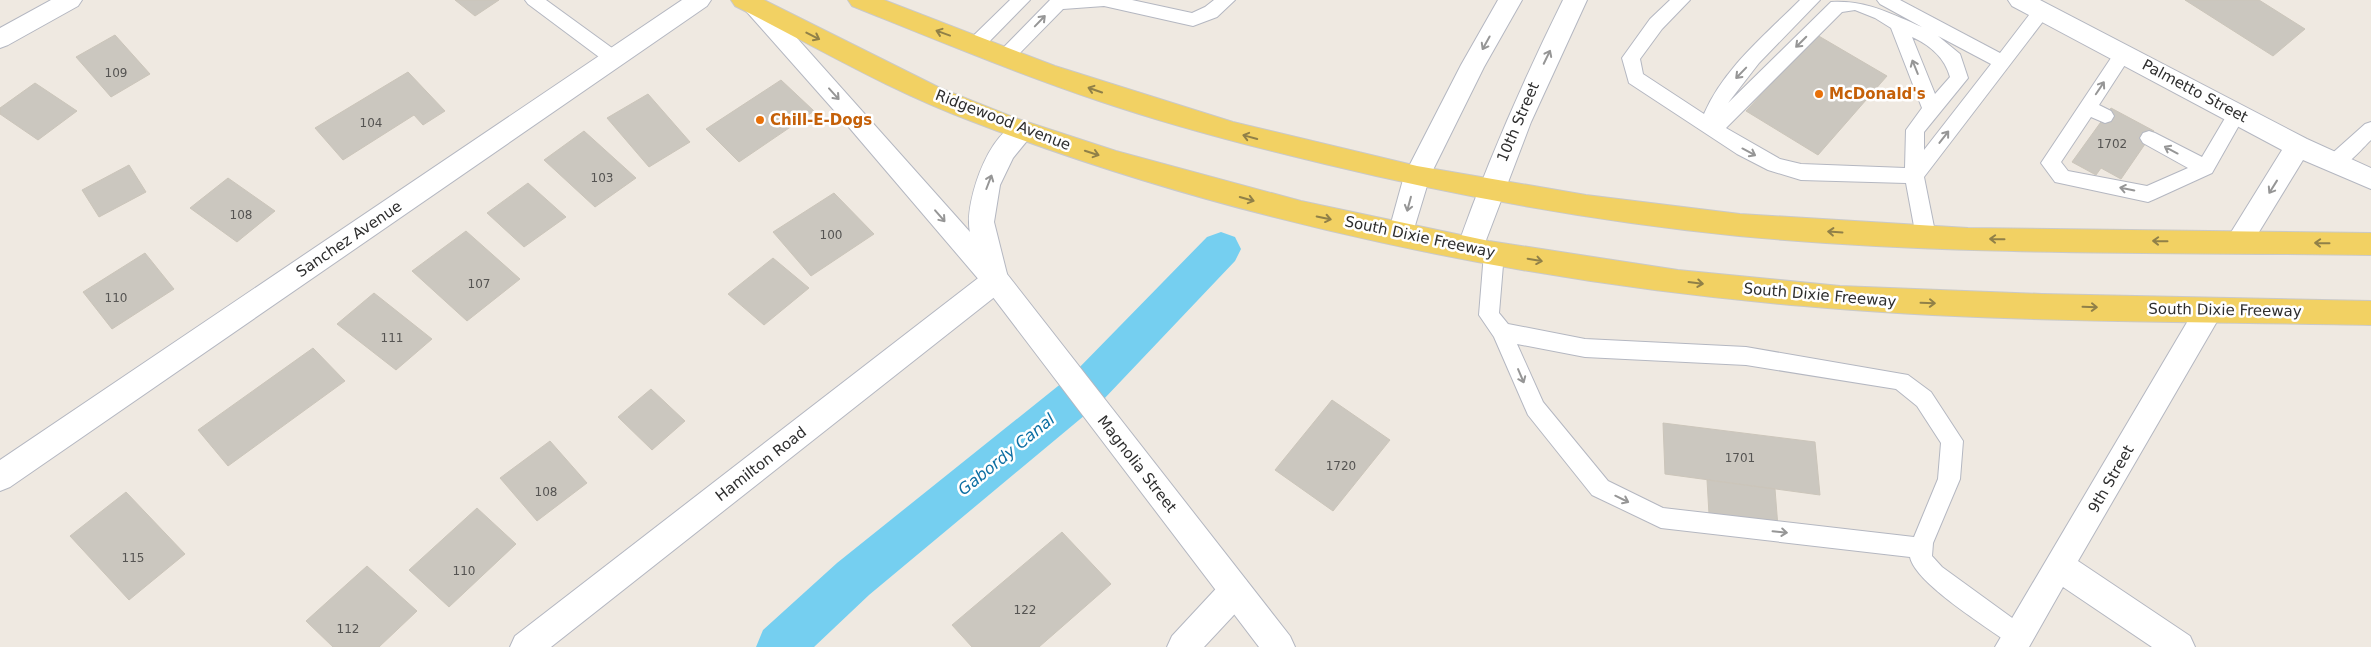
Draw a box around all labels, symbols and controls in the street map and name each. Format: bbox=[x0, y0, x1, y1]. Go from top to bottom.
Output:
one-way arrow bbox=[1034, 15, 1046, 27]
one-way arrow bbox=[935, 28, 951, 37]
one-way arrow bbox=[806, 31, 821, 41]
one-way arrow bbox=[1481, 35, 1491, 50]
one-way arrow bbox=[1795, 36, 1807, 48]
one-way arrow bbox=[1543, 50, 1552, 65]
street label: Palmetto Street bbox=[2139, 56, 2251, 126]
one-way arrow bbox=[1909, 59, 1918, 74]
house number: 109 bbox=[105, 66, 127, 80]
one-way arrow bbox=[1735, 66, 1747, 78]
street label: 10th Street bbox=[1493, 79, 1543, 165]
one-way arrow bbox=[2096, 82, 2106, 96]
one-way arrow bbox=[1088, 85, 1103, 94]
place label: McDonald's bbox=[1829, 85, 1926, 103]
street label: Ridgewood Avenue bbox=[933, 86, 1073, 154]
one-way arrow bbox=[828, 87, 840, 100]
marker: McDonald's bbox=[1813, 88, 1825, 100]
place label: Chill-E-Dogs bbox=[770, 111, 872, 129]
marker: Chill-E-Dogs bbox=[754, 114, 766, 126]
house number: 104 bbox=[360, 116, 382, 130]
one-way arrow bbox=[1243, 131, 1259, 141]
one-way arrow bbox=[1938, 131, 1949, 144]
house number: 1702 bbox=[2097, 137, 2127, 151]
one-way arrow bbox=[2164, 145, 2179, 154]
one-way arrow bbox=[1742, 147, 1757, 157]
one-way arrow bbox=[1083, 148, 1099, 158]
house number: 103 bbox=[591, 171, 613, 185]
one-way arrow bbox=[985, 175, 994, 190]
one-way arrow bbox=[2267, 180, 2278, 194]
one-way arrow bbox=[2120, 184, 2136, 194]
one-way arrow bbox=[1239, 195, 1255, 205]
one-way arrow bbox=[1403, 196, 1413, 212]
street label: Sanchez Avenue bbox=[293, 197, 405, 281]
house number: 108 bbox=[230, 208, 252, 222]
one-way arrow bbox=[935, 210, 946, 223]
street label: South Dixie Freeway bbox=[1343, 212, 1497, 262]
one-way arrow bbox=[1316, 213, 1332, 223]
one-way arrow bbox=[1827, 227, 1843, 236]
house number: 100 bbox=[820, 228, 842, 242]
one-way arrow bbox=[1990, 234, 2006, 244]
one-way arrow bbox=[2152, 236, 2168, 246]
one-way arrow bbox=[2315, 238, 2331, 248]
one-way arrow bbox=[1527, 256, 1543, 266]
house number: 107 bbox=[468, 277, 490, 291]
one-way arrow bbox=[1688, 278, 1704, 288]
street label: South Dixie Freeway bbox=[1743, 279, 1897, 311]
house number: 110 bbox=[105, 291, 127, 305]
one-way arrow bbox=[1919, 298, 1935, 307]
street label: South Dixie Freeway bbox=[2148, 300, 2302, 320]
one-way arrow bbox=[2082, 302, 2098, 312]
house number: 111 bbox=[381, 331, 403, 345]
one-way arrow bbox=[1517, 368, 1527, 383]
water label: Gabordy Canal bbox=[954, 409, 1059, 499]
street label: Magnolia Street bbox=[1094, 412, 1181, 516]
street label: Hamilton Road bbox=[712, 423, 810, 505]
street label: 9th Street bbox=[2084, 442, 2138, 516]
house number: 1701 bbox=[1725, 451, 1755, 465]
house number: 1720 bbox=[1326, 459, 1356, 473]
house number: 108 bbox=[535, 485, 557, 499]
one-way arrow bbox=[1614, 495, 1629, 504]
one-way arrow bbox=[1771, 527, 1787, 537]
house number: 115 bbox=[122, 551, 144, 565]
house number: 110 bbox=[453, 564, 475, 578]
house number: 122 bbox=[1014, 603, 1036, 617]
house number: 112 bbox=[337, 622, 359, 636]

